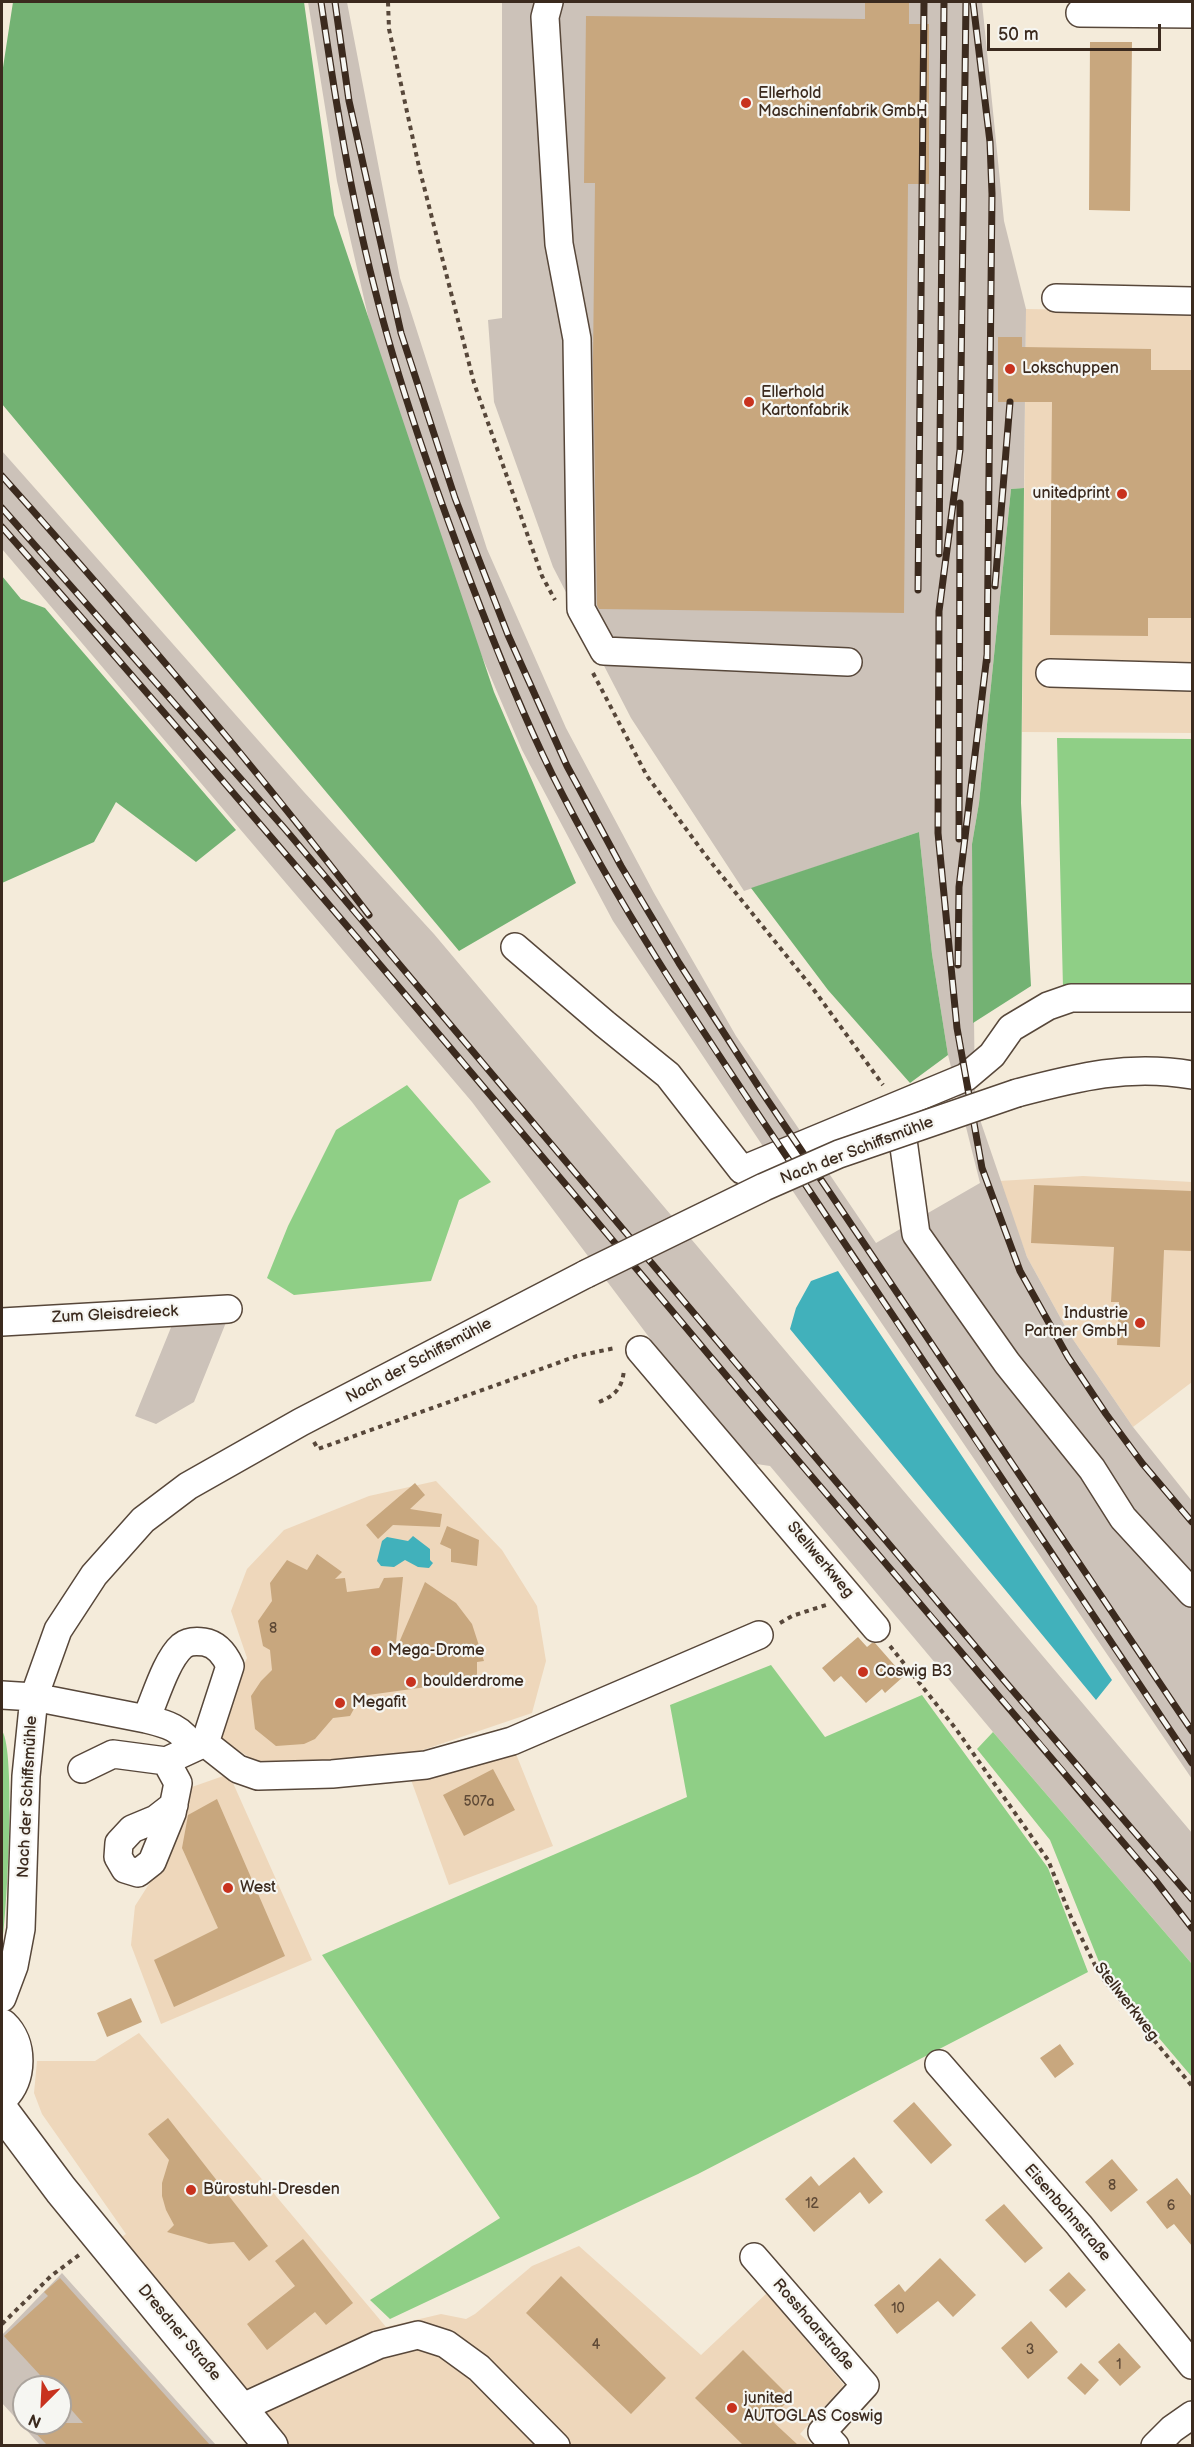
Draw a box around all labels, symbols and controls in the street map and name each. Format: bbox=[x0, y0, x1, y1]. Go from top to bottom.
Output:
scale bar bbox=[990, 12, 1164, 50]
text: 50 m bbox=[998, 24, 1039, 45]
place label: Ellerhold Maschinenfabrik GmbH bbox=[758, 84, 928, 122]
marker: Ellerhold Maschinenfabrik GmbH bbox=[739, 96, 753, 110]
place label: Lokschuppen bbox=[1022, 359, 1119, 379]
marker: Lokschuppen bbox=[1003, 362, 1017, 376]
place label: Ellerhold Kartonfabrik bbox=[761, 383, 849, 421]
marker: Ellerhold Kartonfabrik bbox=[742, 395, 756, 409]
place label: unitedprint bbox=[1032, 484, 1110, 504]
marker: unitedprint bbox=[1115, 487, 1129, 501]
street label: Nach der Schiffsmühle bbox=[778, 1113, 936, 1189]
street label: Zum Gleisdreieck bbox=[51, 1302, 179, 1328]
place label: Industrie Partner GmbH bbox=[1024, 1304, 1128, 1342]
street label: Nach der Schiffsmühle bbox=[343, 1314, 495, 1408]
marker: Industrie Partner GmbH bbox=[1133, 1316, 1147, 1330]
street label: Stellwerkweg bbox=[782, 1518, 858, 1602]
house number: 8 bbox=[269, 1621, 277, 1637]
place label: Mega-Drome bbox=[388, 1641, 484, 1661]
marker: Mega-Drome bbox=[369, 1644, 383, 1658]
place label: Coswig B3 bbox=[875, 1662, 952, 1682]
marker: Coswig B3 bbox=[856, 1665, 870, 1679]
place label: boulderdrome bbox=[423, 1672, 524, 1692]
marker: boulderdrome bbox=[404, 1675, 418, 1689]
place label: Megafit bbox=[352, 1693, 406, 1713]
marker: Megafit bbox=[333, 1696, 347, 1710]
street label: Nach der Schiffsmühle bbox=[14, 1715, 42, 1879]
house number: 507a bbox=[463, 1794, 495, 1810]
place label: West bbox=[240, 1878, 276, 1898]
marker: West bbox=[221, 1881, 235, 1895]
street label: Stellwerkweg bbox=[1090, 1959, 1162, 2045]
street label: Eisenbahnstraße bbox=[1020, 2160, 1114, 2266]
house number: 8 bbox=[1108, 2178, 1116, 2194]
place label: Bürostuhl-Dresden bbox=[203, 2180, 340, 2200]
marker: Bürostuhl-Dresden bbox=[184, 2183, 198, 2197]
house number: 12 bbox=[805, 2196, 819, 2212]
house number: 6 bbox=[1167, 2198, 1175, 2214]
street label: Rosshaarstraße bbox=[768, 2275, 858, 2375]
street label: Dresdner Straße bbox=[133, 2281, 225, 2385]
house number: 10 bbox=[891, 2301, 905, 2317]
house number: 4 bbox=[592, 2337, 600, 2353]
house number: 3 bbox=[1026, 2342, 1034, 2358]
house number: 1 bbox=[1116, 2357, 1122, 2373]
north arrow bbox=[12, 2375, 72, 2435]
place label: junited AUTOGLAS Coswig bbox=[744, 2389, 883, 2427]
marker: junited AUTOGLAS Coswig bbox=[725, 2401, 739, 2415]
text: N bbox=[26, 2409, 45, 2431]

